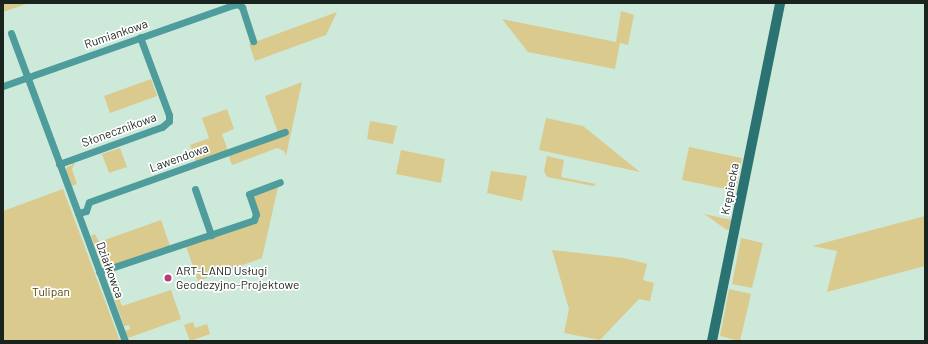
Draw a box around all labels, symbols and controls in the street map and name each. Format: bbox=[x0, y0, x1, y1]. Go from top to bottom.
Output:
street label: Rumiankowa bbox=[82, 16, 150, 52]
street label: Słonecznikowa bbox=[80, 110, 158, 150]
street label: Lawendowa bbox=[148, 141, 210, 175]
street label: Krępiecka bbox=[718, 162, 742, 216]
street label: Działkowca bbox=[93, 240, 127, 300]
place label: ART-LAND Usługi Geodezyjno-Projektowe bbox=[176, 264, 299, 292]
marker: ART-LAND Usługi Geodezyjno-Projektowe bbox=[163, 273, 173, 283]
park label: Tulipan bbox=[32, 285, 70, 299]

